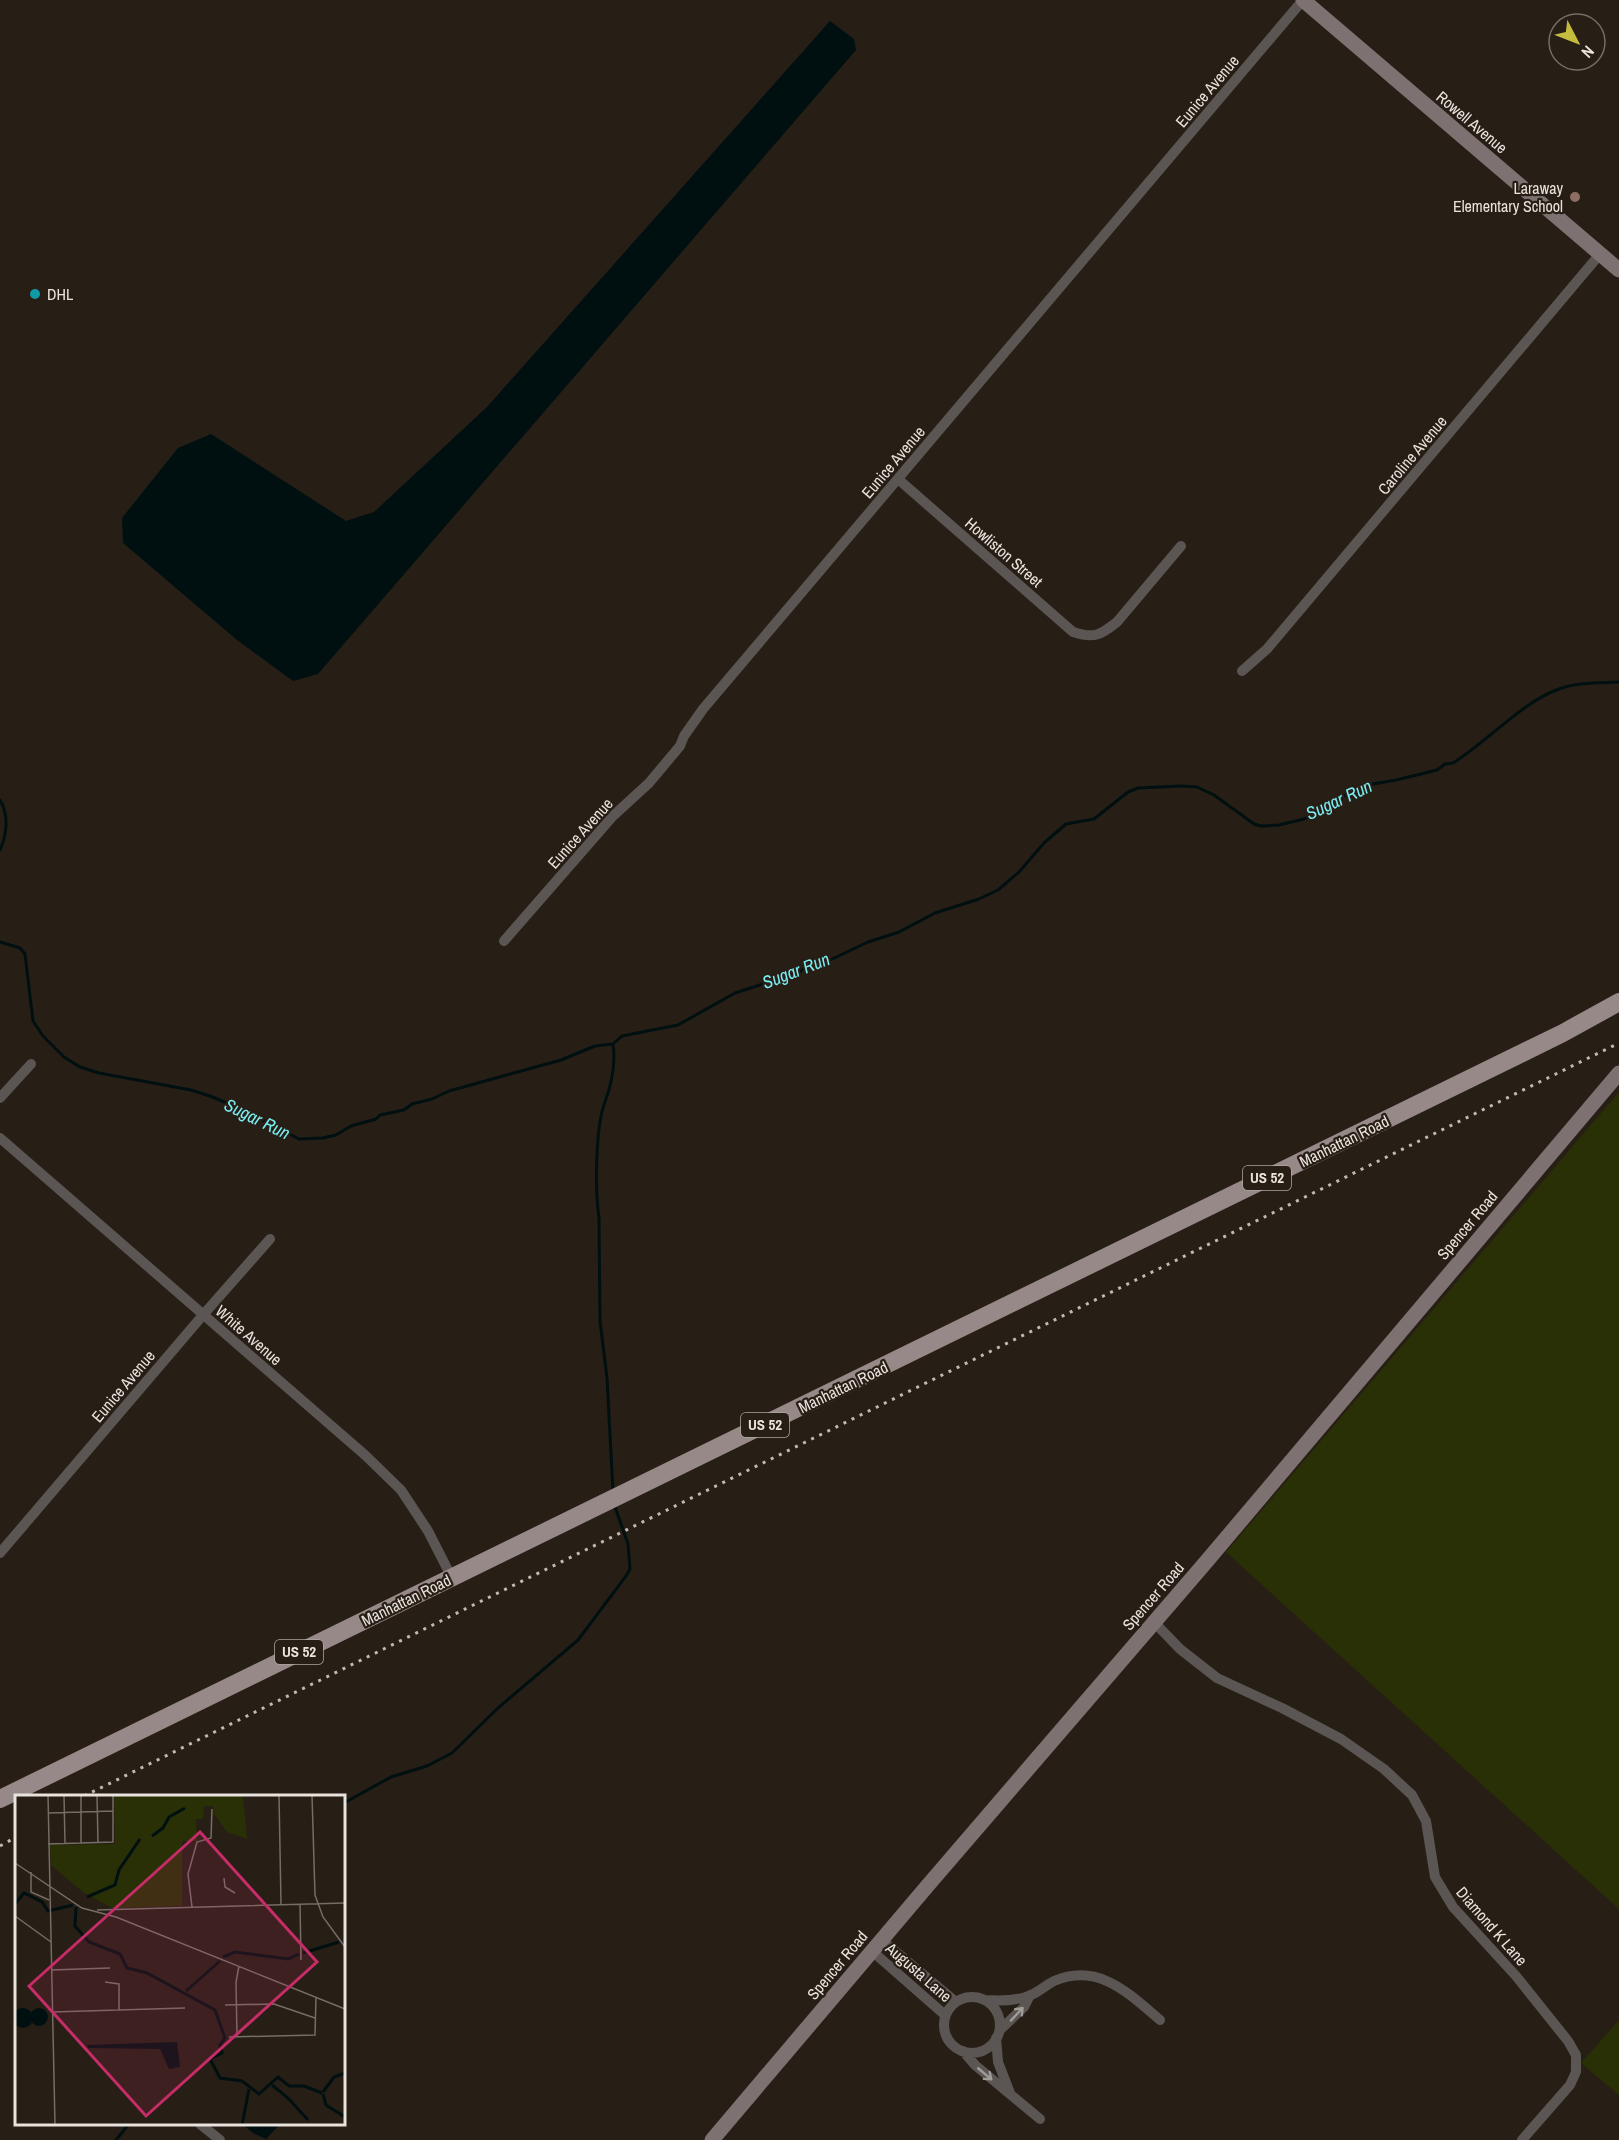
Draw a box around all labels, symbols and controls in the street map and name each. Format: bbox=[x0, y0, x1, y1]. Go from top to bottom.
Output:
north arrow bbox=[1547, 12, 1607, 72]
text: N bbox=[1577, 41, 1599, 63]
street label: Eunice Avenue bbox=[1170, 50, 1244, 132]
street label: Rowell Avenue bbox=[1432, 86, 1512, 158]
place label: Laraway Elementary School bbox=[1453, 177, 1563, 217]
marker: Laraway Elementary School bbox=[1568, 190, 1582, 204]
place label: DHL bbox=[47, 283, 74, 305]
marker: DHL bbox=[28, 287, 42, 301]
street label: Caroline Avenue bbox=[1372, 411, 1452, 499]
street label: Eunice Avenue bbox=[856, 421, 930, 503]
street label: Howliston Street bbox=[960, 512, 1048, 592]
water label: Sugar Run bbox=[1302, 773, 1376, 826]
street label: Eunice Avenue bbox=[542, 793, 618, 873]
water label: Sugar Run bbox=[758, 946, 833, 995]
water label: Sugar Run bbox=[220, 1092, 294, 1145]
street label: Manhattan Road bbox=[1296, 1110, 1392, 1172]
road number: US 52 bbox=[1243, 1166, 1291, 1190]
street label: Spencer Road bbox=[1432, 1186, 1502, 1264]
street label: White Avenue bbox=[211, 1300, 287, 1370]
street label: Eunice Avenue bbox=[86, 1345, 160, 1427]
street label: Manhattan Road bbox=[795, 1356, 891, 1418]
road number: US 52 bbox=[741, 1413, 789, 1437]
street label: Spencer Road bbox=[1117, 1557, 1189, 1635]
street label: Manhattan Road bbox=[358, 1569, 454, 1631]
road number: US 52 bbox=[275, 1640, 323, 1664]
inset map bbox=[15, 1795, 345, 2125]
street label: Diamond K Lane bbox=[1451, 1882, 1533, 1970]
street label: Spencer Road bbox=[802, 1926, 872, 2004]
street label: Augusta Lane bbox=[880, 1936, 957, 2007]
one-way arrow bbox=[1010, 2007, 1024, 2022]
one-way arrow bbox=[977, 2067, 992, 2081]

